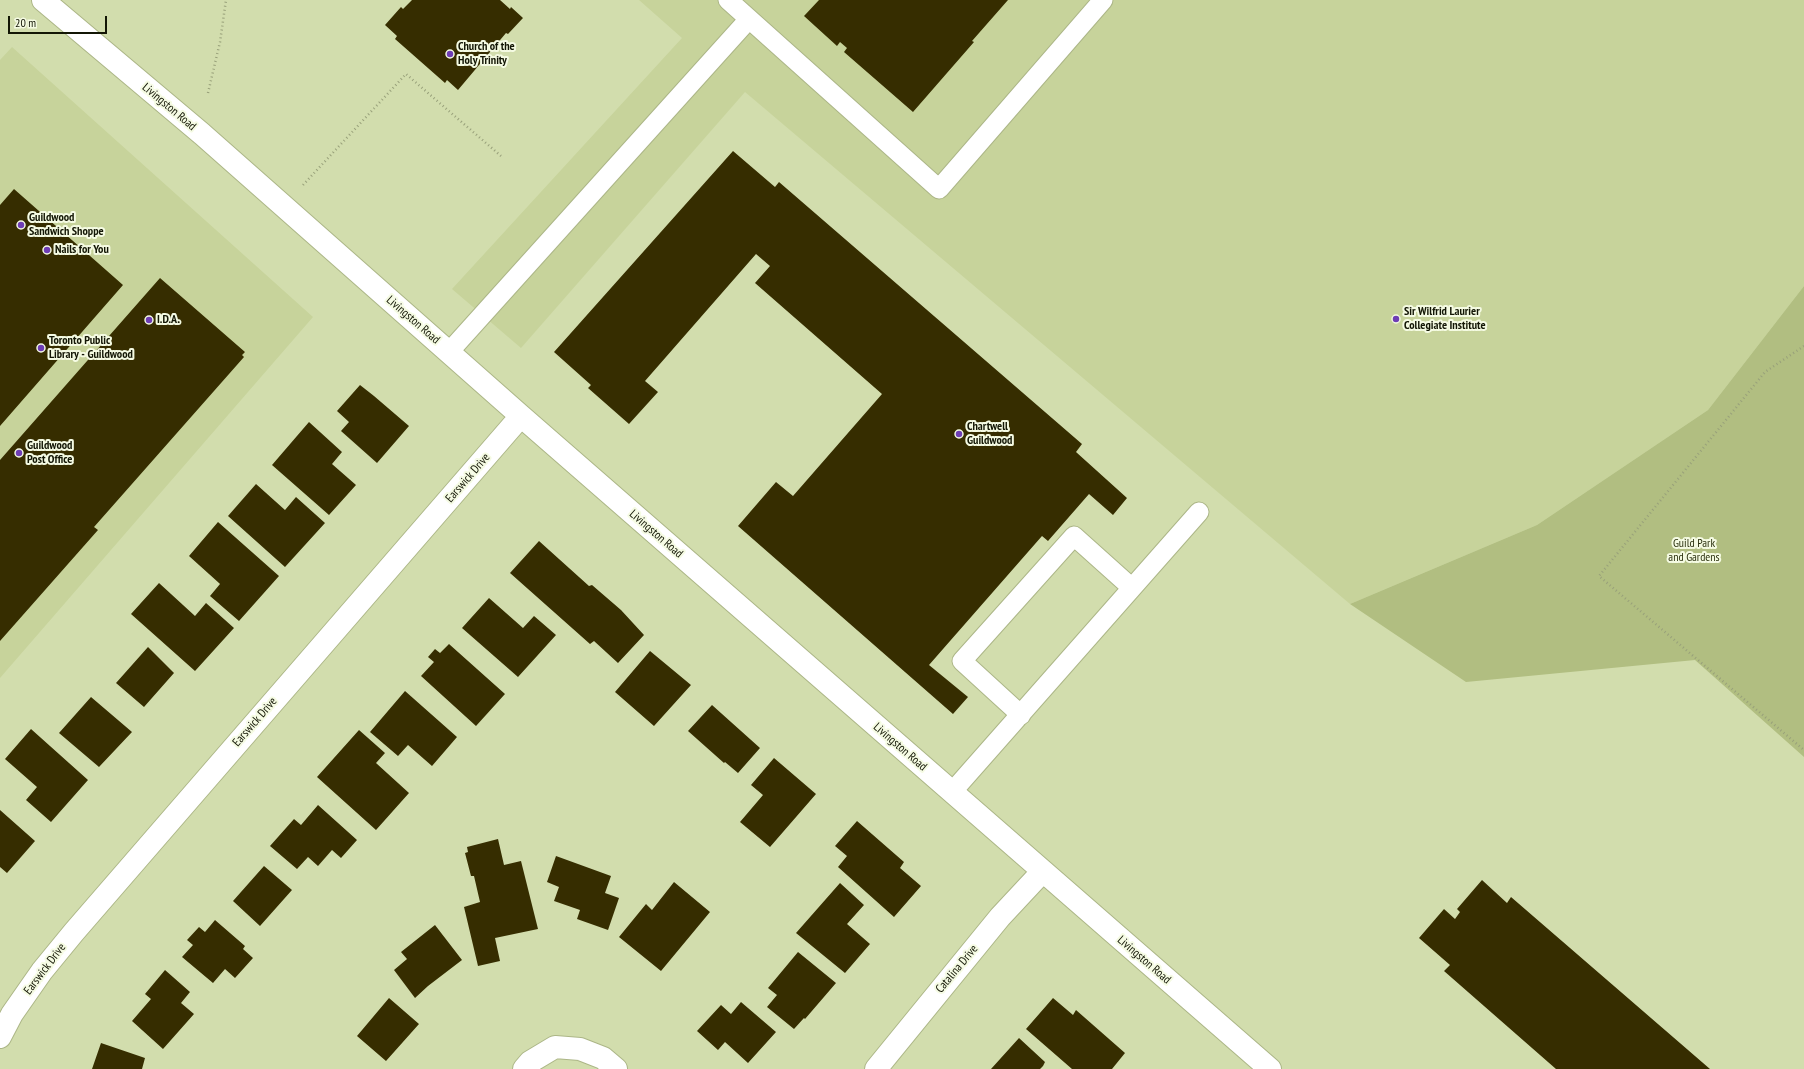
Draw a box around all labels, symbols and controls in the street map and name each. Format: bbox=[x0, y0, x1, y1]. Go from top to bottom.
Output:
scale bar bbox=[10, 8, 109, 34]
text: 20 m bbox=[15, 15, 36, 30]
place label: Church of the Holy Trinity bbox=[458, 40, 515, 68]
marker: Church of the Holy Trinity bbox=[445, 49, 455, 59]
street label: Livingston Road bbox=[139, 80, 199, 134]
place label: Guildwood Sandwich Shoppe bbox=[29, 211, 104, 239]
marker: Guildwood Sandwich Shoppe bbox=[16, 220, 26, 230]
place label: Nails for You bbox=[55, 243, 109, 257]
marker: Nails for You bbox=[42, 245, 52, 255]
street label: Livingston Road bbox=[383, 293, 443, 347]
place label: Sir Wilfrid Laurier Collegiate Institute bbox=[1404, 305, 1486, 333]
place label: I.D.A. bbox=[157, 313, 180, 327]
marker: Sir Wilfrid Laurier Collegiate Institute bbox=[1391, 314, 1401, 324]
marker: I.D.A. bbox=[144, 315, 154, 325]
place label: Toronto Public Library - Guildwood bbox=[49, 334, 133, 362]
marker: Toronto Public Library - Guildwood bbox=[36, 343, 46, 353]
place label: Chartwell Guildwood bbox=[967, 420, 1012, 448]
marker: Chartwell Guildwood bbox=[954, 429, 964, 439]
place label: Guildwood Post Office bbox=[27, 439, 72, 467]
marker: Guildwood Post Office bbox=[14, 448, 24, 458]
street label: Earswick Drive bbox=[443, 451, 493, 505]
street label: Livingston Road bbox=[626, 507, 686, 561]
park label: Guild Park and Gardens bbox=[1668, 537, 1720, 565]
street label: Earswick Drive bbox=[230, 695, 280, 749]
street label: Livingston Road bbox=[870, 720, 930, 774]
street label: Livingston Road bbox=[1114, 933, 1174, 987]
street label: Earswick Drive bbox=[21, 941, 69, 997]
street label: Catalina Drive bbox=[933, 942, 981, 996]

